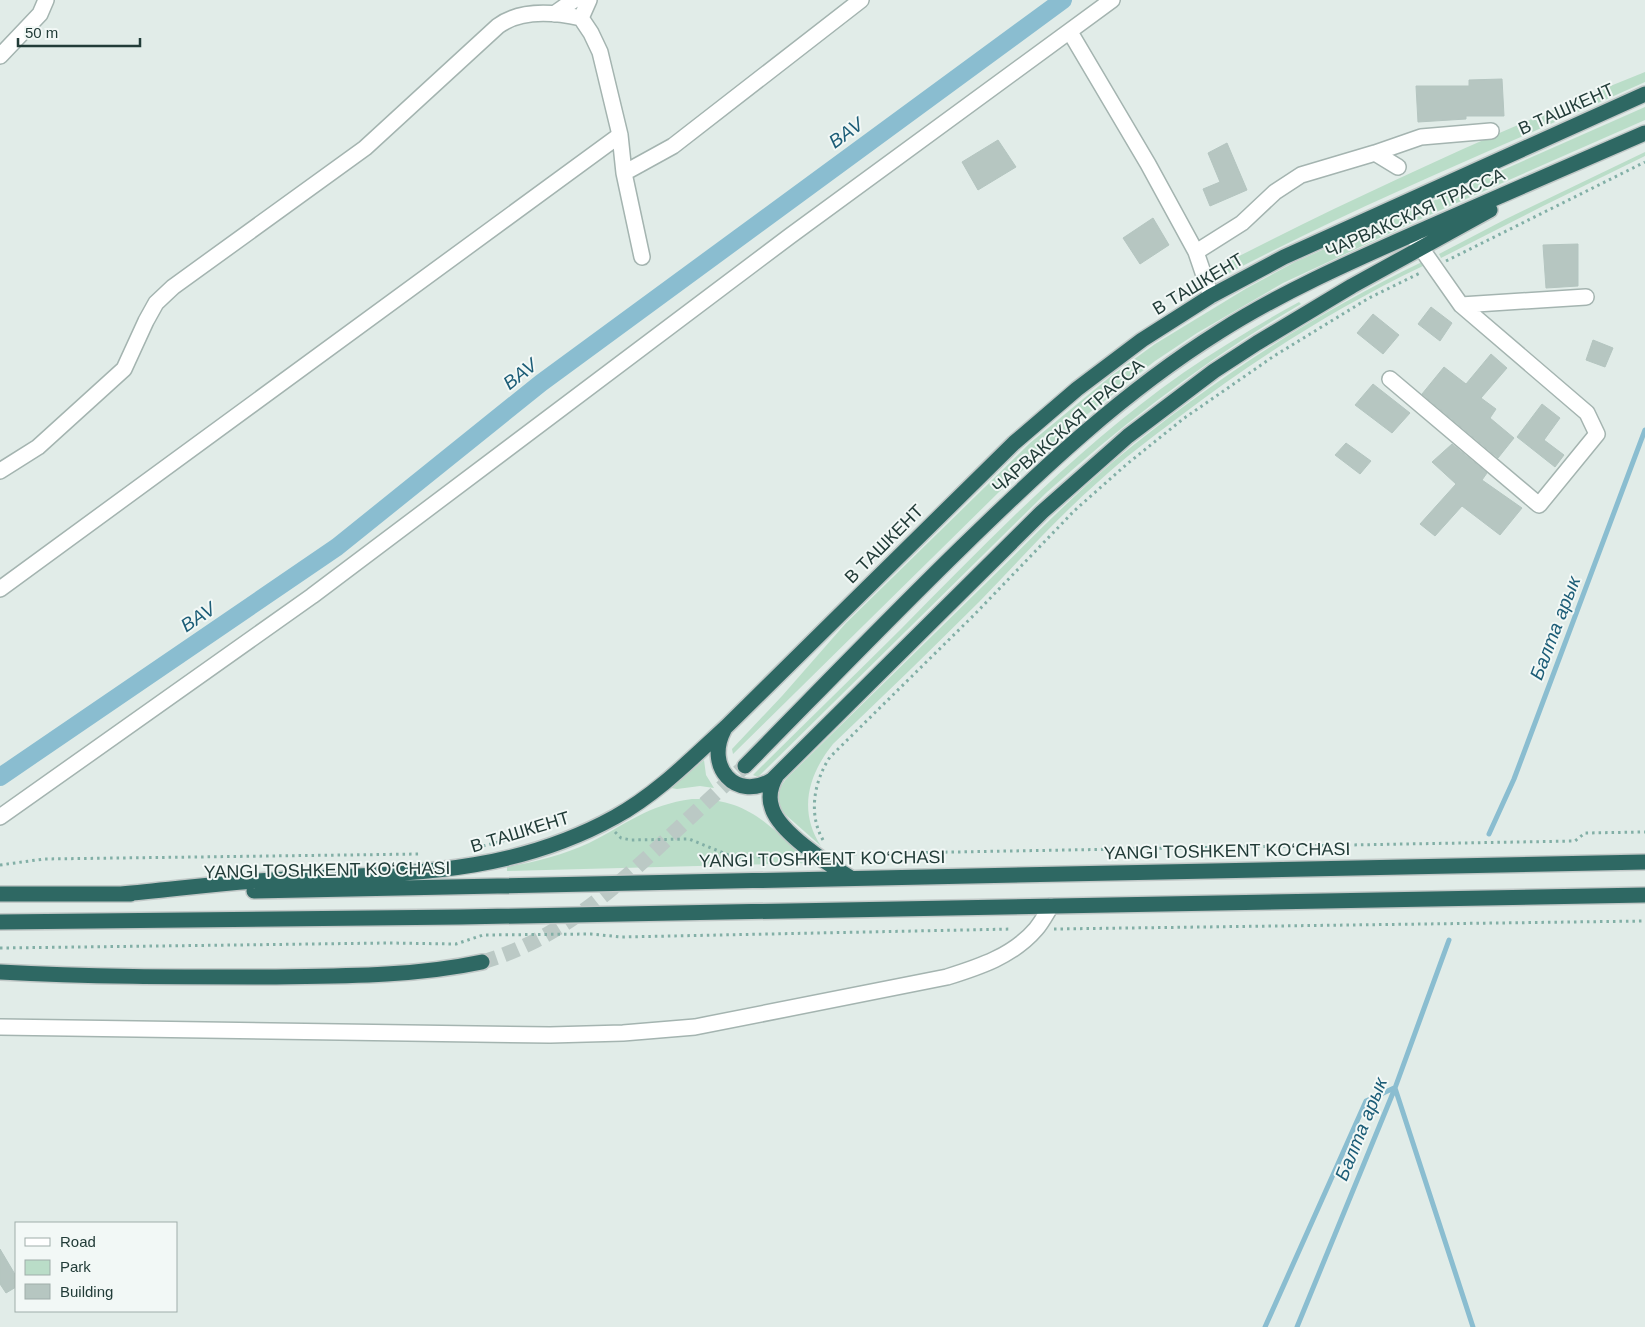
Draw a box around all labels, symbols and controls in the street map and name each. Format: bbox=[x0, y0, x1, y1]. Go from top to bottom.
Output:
scale bar bbox=[18, 15, 140, 47]
text: 50 m bbox=[25, 24, 58, 41]
street label: В ТАШКЕНТ bbox=[1515, 79, 1617, 139]
water label: BAV bbox=[825, 112, 869, 152]
street label: ЧАРВАКСКАЯ ТРАССА bbox=[1322, 164, 1508, 262]
street label: В ТАШКЕНТ bbox=[1149, 249, 1247, 319]
water label: BAV bbox=[499, 353, 543, 394]
street label: ЧАРВАКСКАЯ ТРАССА bbox=[988, 355, 1148, 497]
street label: В ТАШКЕНТ bbox=[841, 501, 927, 587]
water label: Балта арык bbox=[1526, 572, 1585, 683]
water label: BAV bbox=[177, 597, 221, 636]
street label: В ТАШКЕНТ bbox=[468, 807, 572, 857]
street label: YANGI TOSHKENT KO‘CHASI bbox=[1103, 839, 1351, 863]
street label: YANGI TOSHKENT KO‘CHASI bbox=[698, 847, 946, 871]
street label: YANGI TOSHKENT KO‘CHASI bbox=[203, 858, 451, 882]
water label: Балта арык bbox=[1331, 1074, 1392, 1183]
legend bbox=[15, 1222, 178, 1312]
text: Road bbox=[60, 1233, 96, 1250]
text: Park bbox=[60, 1258, 91, 1275]
text: Building bbox=[60, 1283, 113, 1300]

